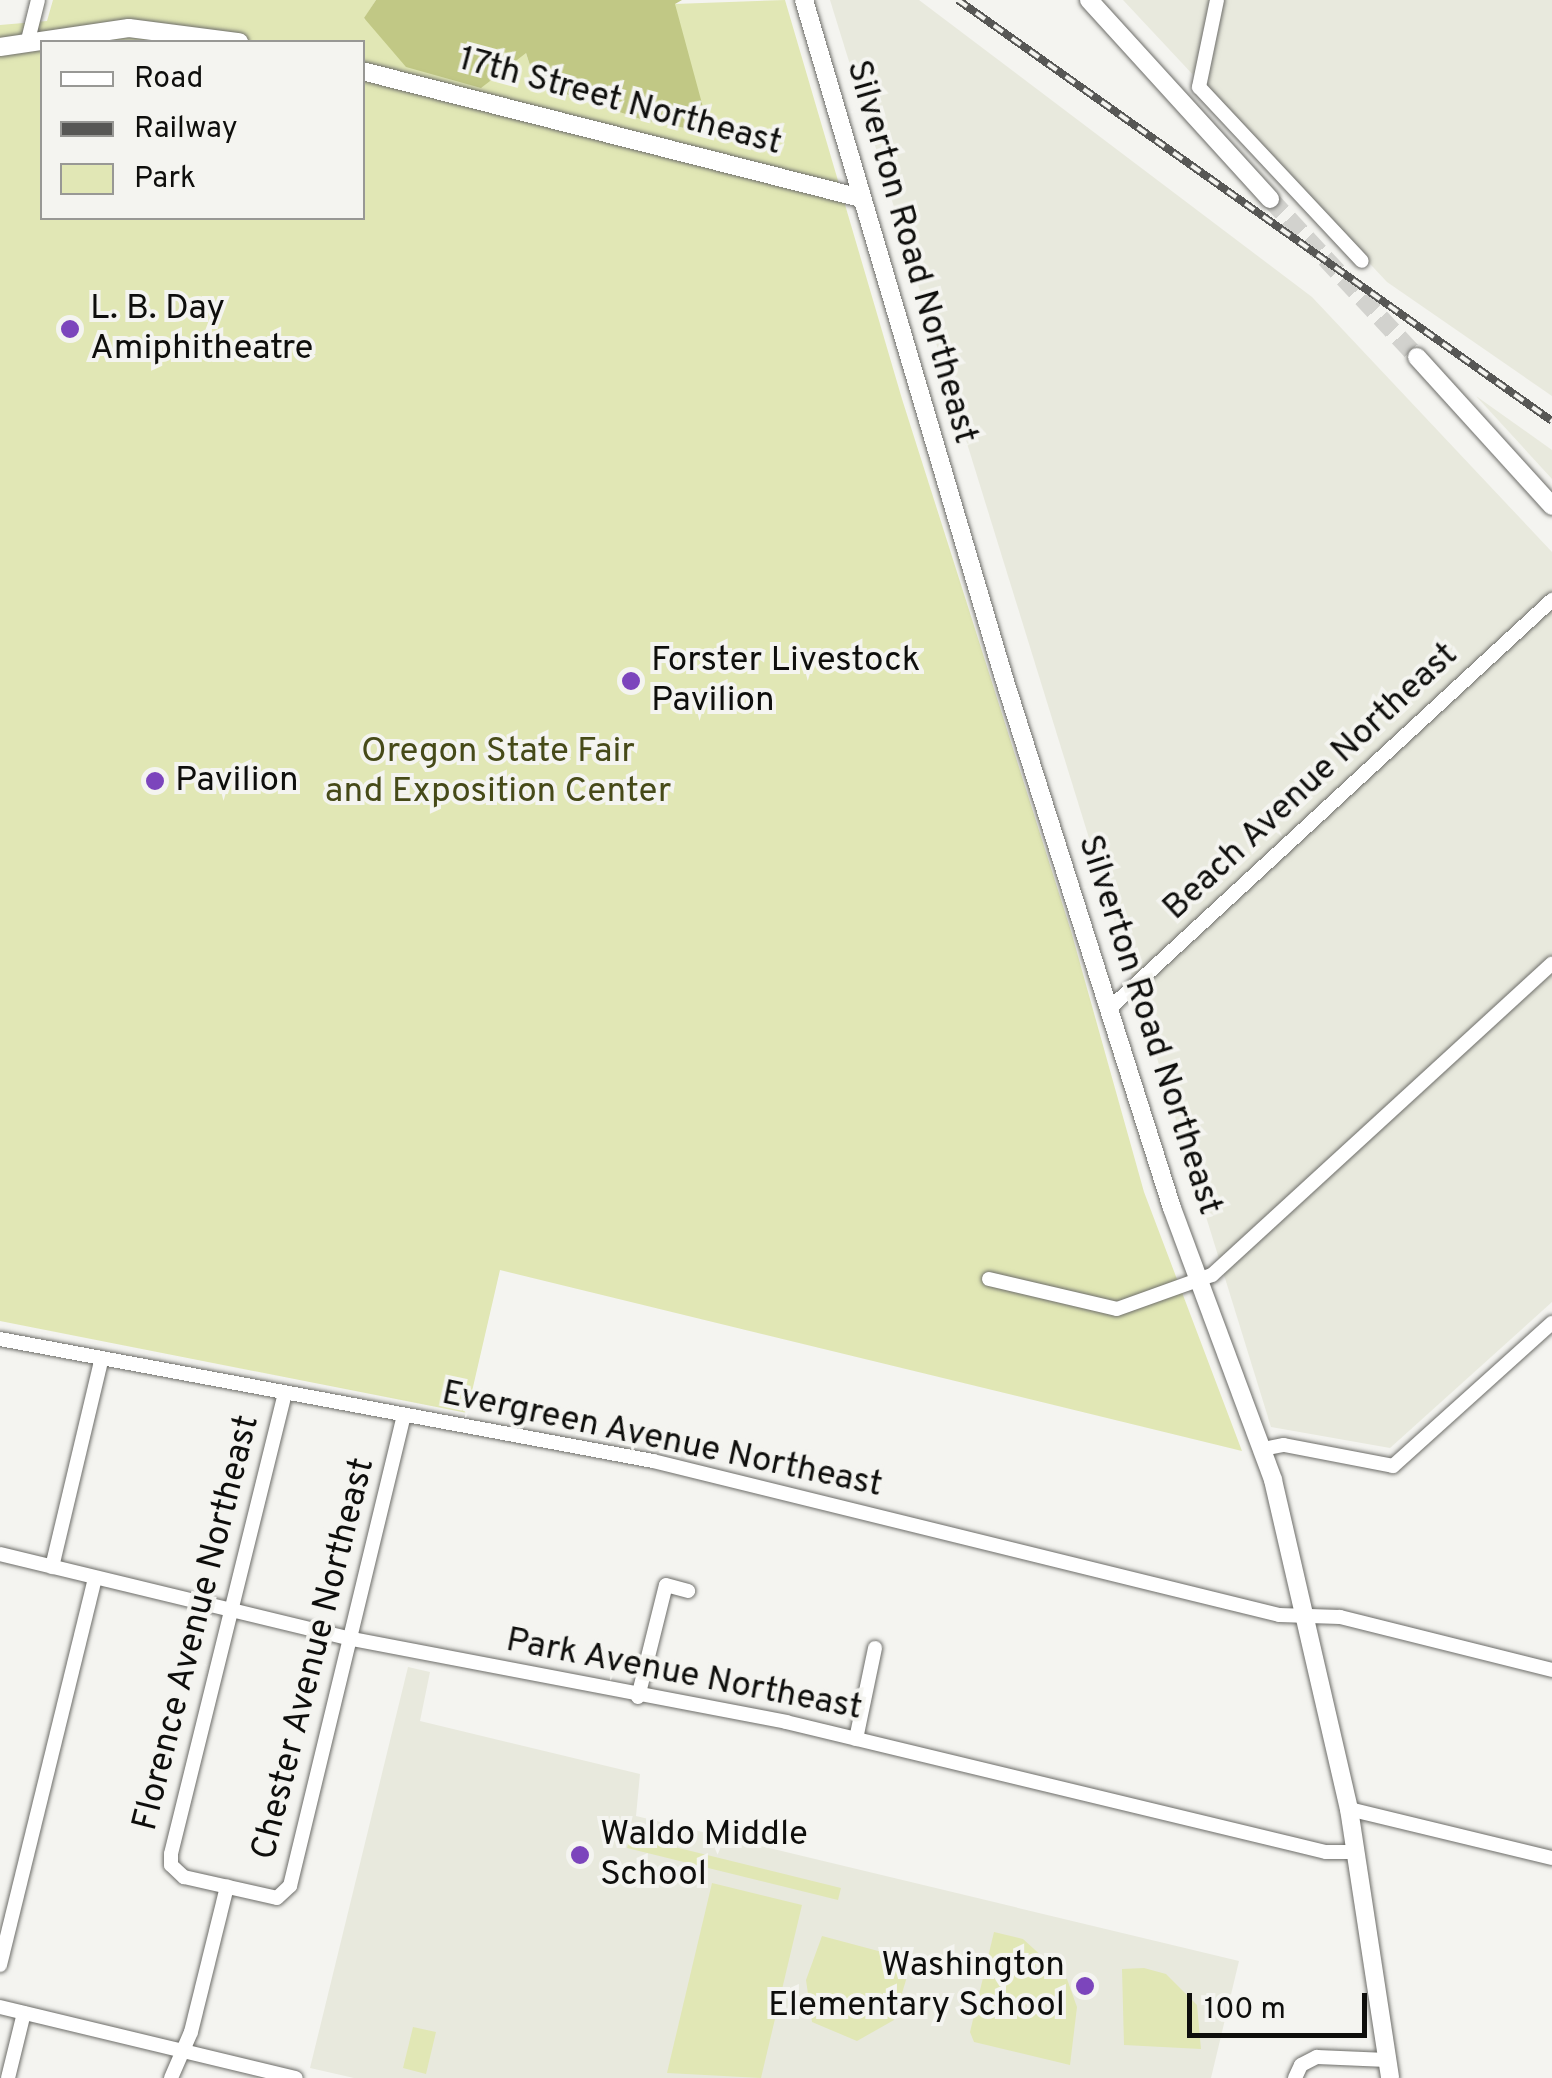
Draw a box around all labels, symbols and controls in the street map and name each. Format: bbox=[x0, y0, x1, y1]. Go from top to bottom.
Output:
street label: 17th Street Northeast bbox=[454, 39, 786, 165]
legend bbox=[40, 40, 365, 220]
street label: Silverton Road Northeast bbox=[836, 55, 986, 449]
text: Road bbox=[134, 61, 203, 98]
text: Railway bbox=[134, 111, 238, 148]
text: Park bbox=[134, 161, 196, 198]
place label: L. B. Day Amiphitheatre bbox=[90, 288, 313, 370]
marker: L. B. Day Amiphitheatre bbox=[59, 318, 81, 340]
street label: Beach Avenue Northeast bbox=[1154, 634, 1468, 930]
place label: Forster Livestock Pavilion bbox=[651, 640, 920, 722]
marker: Forster Livestock Pavilion bbox=[620, 670, 642, 692]
park label: Oregon State Fair and Exposition Center bbox=[325, 731, 671, 813]
place label: Pavilion bbox=[175, 760, 299, 802]
marker: Pavilion bbox=[144, 770, 166, 792]
street label: Silverton Road Northeast bbox=[1068, 830, 1230, 1220]
street label: Evergreen Avenue Northeast bbox=[437, 1373, 887, 1507]
street label: Florence Avenue Northeast bbox=[125, 1410, 269, 1836]
street label: Chester Avenue Northeast bbox=[244, 1453, 384, 1865]
street label: Park Avenue Northeast bbox=[502, 1620, 866, 1730]
place label: Waldo Middle School bbox=[600, 1814, 808, 1896]
marker: Waldo Middle School bbox=[569, 1844, 591, 1866]
place label: Washington Elementary School bbox=[768, 1945, 1065, 2027]
scale bar bbox=[1192, 1973, 1372, 2035]
marker: Washington Elementary School bbox=[1074, 1975, 1096, 1997]
text: 100 m bbox=[1204, 1992, 1286, 2029]

